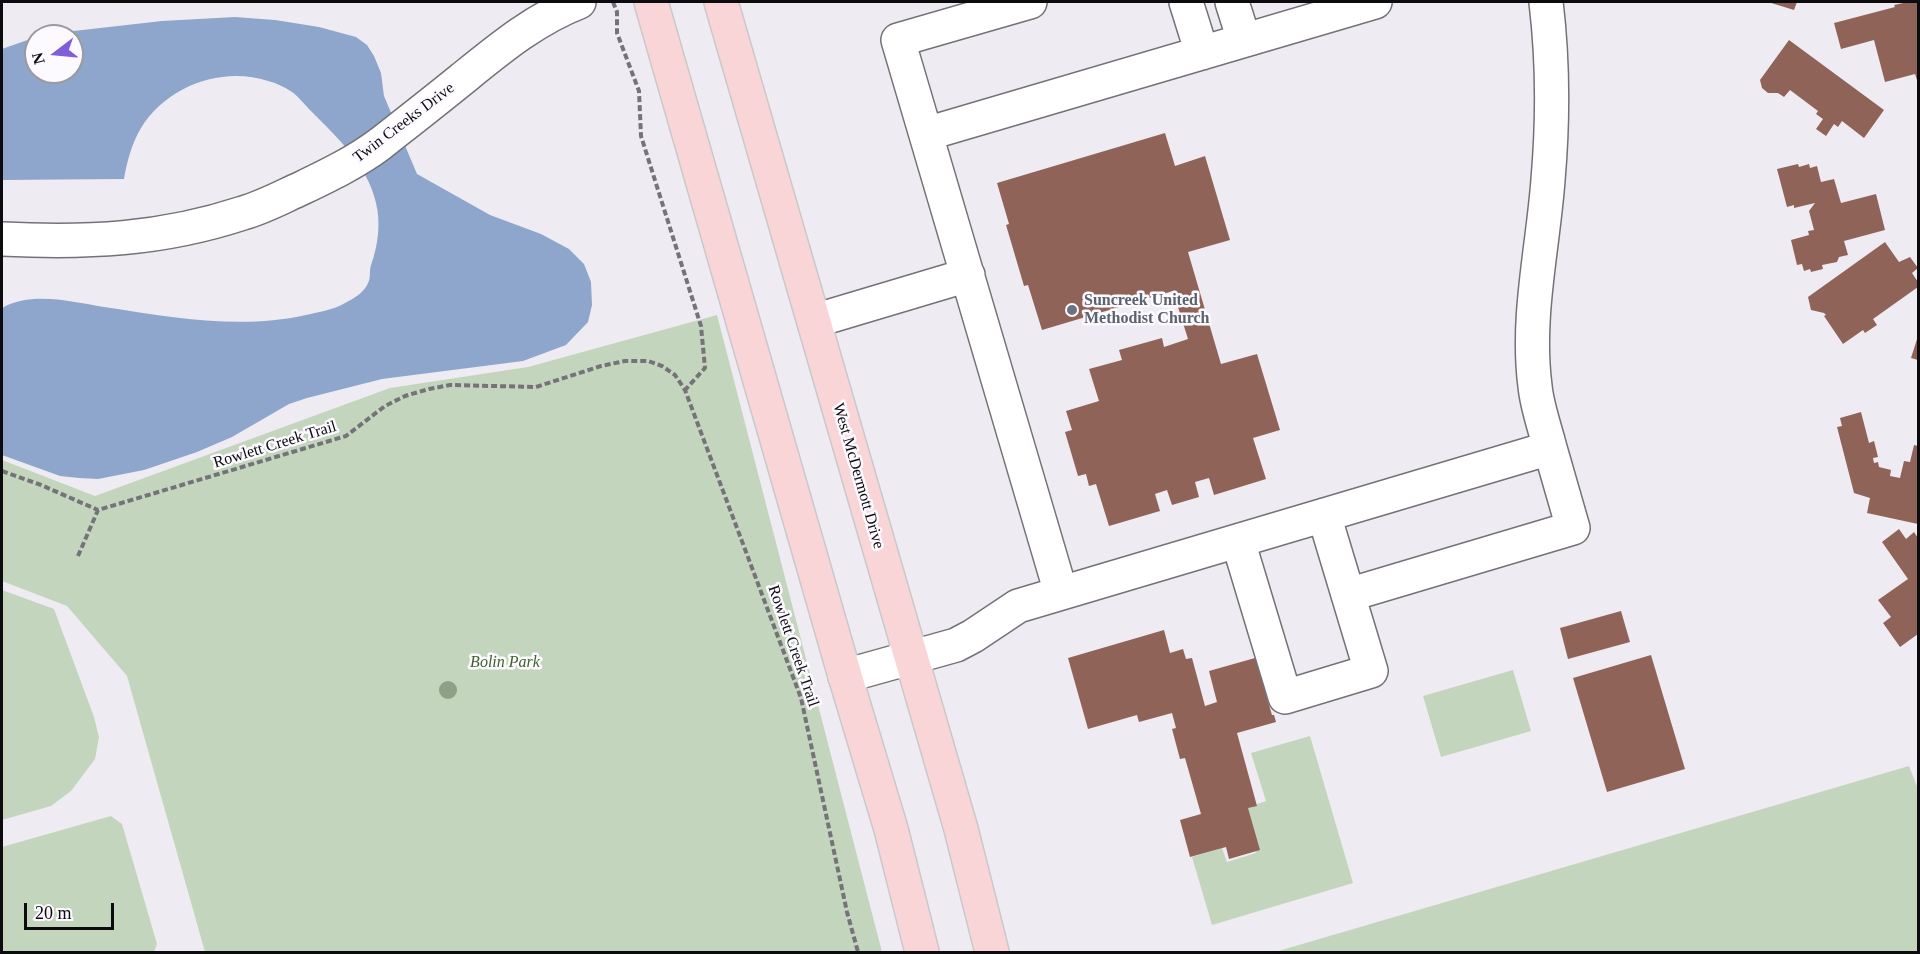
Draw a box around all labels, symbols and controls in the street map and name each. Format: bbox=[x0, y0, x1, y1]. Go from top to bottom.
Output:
north arrow bbox=[24, 24, 84, 84]
text: N bbox=[28, 51, 48, 66]
street label: Twin Creeks Drive bbox=[350, 79, 458, 167]
place label: Suncreek United Methodist Church bbox=[1084, 291, 1209, 329]
marker: Suncreek United Methodist Church bbox=[1065, 303, 1079, 317]
street label: West McDermott Drive bbox=[828, 401, 888, 551]
street label: Rowlett Creek Trail bbox=[211, 417, 339, 473]
street label: Rowlett Creek Trail bbox=[763, 583, 823, 709]
park label: Bolin Park bbox=[470, 653, 540, 673]
scale bar bbox=[27, 891, 117, 929]
text: 20 m bbox=[35, 903, 72, 923]

